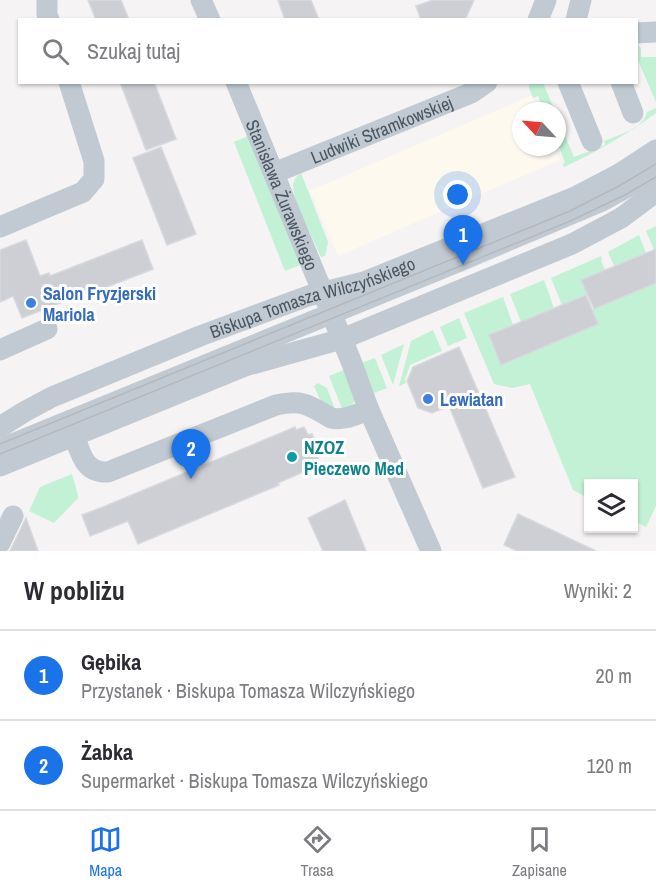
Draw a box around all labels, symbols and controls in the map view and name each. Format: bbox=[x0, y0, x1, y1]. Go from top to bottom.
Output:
search box bbox=[18, 18, 638, 84]
icon: search bbox=[39, 35, 72, 68]
text: Szukaj tutaj bbox=[87, 36, 180, 66]
street label: Ludwiki Stramkowskiej bbox=[307, 89, 456, 169]
north arrow bbox=[512, 102, 566, 156]
street label: Stanisława Żurawskiego bbox=[240, 116, 325, 274]
your location bbox=[443, 180, 472, 209]
pin: 1 bbox=[444, 216, 482, 265]
street label: Biskupa Tomasza Wilczyńskiego bbox=[206, 250, 419, 344]
place label: Salon Fryzjerski Mariola bbox=[43, 281, 156, 327]
marker: Salon Fryzjerski Mariola bbox=[24, 296, 38, 310]
place label: Lewiatan bbox=[440, 387, 503, 412]
marker: Lewiatan bbox=[421, 392, 435, 406]
pin: 2 bbox=[172, 430, 210, 479]
place label: NZOZ Pieczewo Med bbox=[304, 435, 404, 481]
marker: NZOZ Pieczewo Med bbox=[285, 450, 299, 464]
map controls bbox=[584, 479, 638, 533]
button: layers bbox=[584, 479, 638, 533]
text: W pobliżu bbox=[24, 573, 125, 608]
text: Wyniki: 2 bbox=[564, 577, 632, 604]
text: Gębika bbox=[81, 647, 141, 677]
text: 1 bbox=[39, 662, 48, 689]
text: 20 m bbox=[596, 662, 632, 689]
text: Przystanek · Biskupa Tomasza Wilczyńskiego bbox=[81, 677, 415, 704]
text: Żabka bbox=[81, 737, 133, 767]
text: 2 bbox=[39, 752, 48, 779]
text: 120 m bbox=[586, 752, 632, 779]
text: Supermarket · Biskupa Tomasza Wilczyńskiego bbox=[81, 767, 428, 794]
tab: Mapa bbox=[89, 823, 122, 881]
tab: Trasa bbox=[301, 823, 334, 881]
tab: Zapisane bbox=[512, 823, 567, 881]

